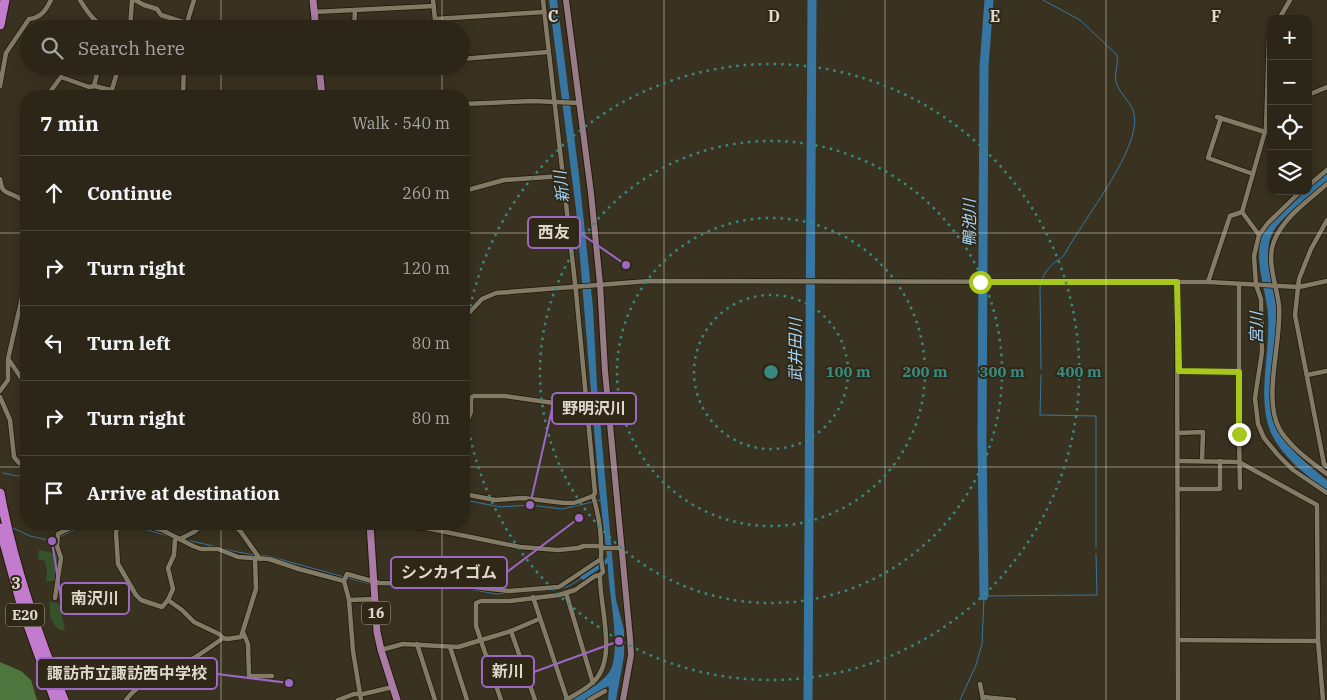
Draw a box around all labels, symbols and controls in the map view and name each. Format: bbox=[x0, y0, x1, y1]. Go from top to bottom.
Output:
text: C bbox=[548, 6, 558, 26]
text: D bbox=[768, 6, 780, 26]
text: E bbox=[990, 6, 1000, 26]
text: F bbox=[1211, 6, 1221, 26]
map controls bbox=[1267, 15, 1312, 195]
button: + bbox=[1267, 15, 1312, 60]
search box bbox=[20, 20, 470, 75]
icon: search bbox=[38, 34, 66, 62]
text: Search here bbox=[78, 36, 185, 60]
button: − bbox=[1267, 60, 1312, 105]
button: locate bbox=[1267, 105, 1312, 150]
text: 7 min bbox=[40, 109, 99, 137]
text: Walk · 540 m bbox=[352, 113, 450, 133]
button: layers bbox=[1267, 150, 1312, 195]
water label: 新川 bbox=[549, 168, 573, 204]
icon: ahead bbox=[40, 179, 68, 207]
text: Continue bbox=[87, 181, 172, 205]
text: 260 m bbox=[402, 183, 450, 203]
water label: 鴨池川 bbox=[959, 197, 979, 247]
callout: 西友 bbox=[528, 217, 580, 248]
text: 西友 bbox=[538, 222, 570, 242]
icon: right bbox=[40, 254, 68, 282]
text: Turn right bbox=[87, 256, 185, 280]
text: 120 m bbox=[402, 258, 450, 278]
route start bbox=[969, 271, 992, 294]
water label: 宮川 bbox=[1246, 310, 1266, 344]
water label: 武井田川 bbox=[785, 316, 805, 382]
icon: left bbox=[40, 329, 68, 357]
text: Turn left bbox=[87, 331, 170, 355]
text: 80 m bbox=[412, 333, 450, 353]
text: 100 m bbox=[825, 362, 871, 381]
text: 200 m bbox=[902, 362, 948, 381]
text: 300 m bbox=[979, 362, 1025, 381]
text: 400 m bbox=[1056, 362, 1102, 381]
centre of rings bbox=[762, 363, 780, 381]
callout: 野明沢川 bbox=[552, 393, 636, 424]
text: 野明沢川 bbox=[562, 398, 626, 418]
icon: right bbox=[40, 404, 68, 432]
text: Turn right bbox=[87, 406, 185, 430]
text: 80 m bbox=[412, 408, 450, 428]
route end bbox=[1228, 423, 1251, 446]
icon: arrive bbox=[40, 479, 68, 507]
text: Arrive at destination bbox=[87, 481, 280, 505]
callout: シンカイゴム bbox=[391, 557, 507, 588]
text: シンカイゴム bbox=[401, 562, 497, 582]
text: 3 bbox=[11, 573, 21, 593]
callout: 南沢川 bbox=[61, 583, 129, 614]
text: 南沢川 bbox=[71, 588, 119, 608]
road number: 16 bbox=[362, 602, 390, 624]
road number: E20 bbox=[6, 604, 44, 626]
callout: 新川 bbox=[482, 656, 534, 687]
callout: 諏訪市立諏訪西中学校 bbox=[37, 658, 217, 689]
text: 新川 bbox=[492, 661, 524, 681]
text: 諏訪市立諏訪西中学校 bbox=[47, 663, 207, 683]

